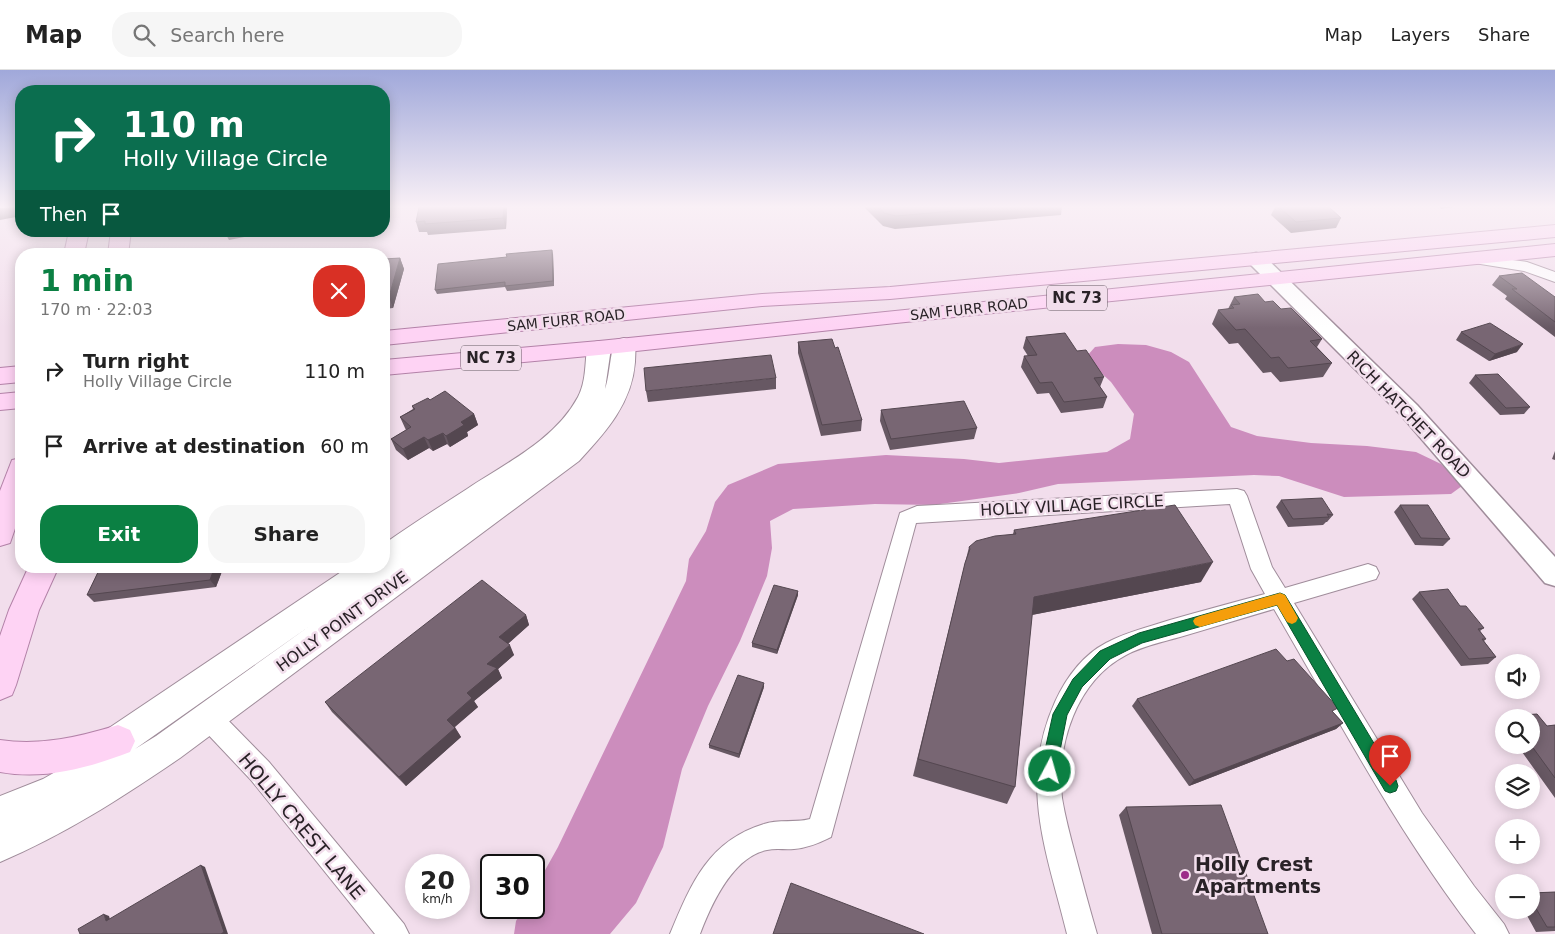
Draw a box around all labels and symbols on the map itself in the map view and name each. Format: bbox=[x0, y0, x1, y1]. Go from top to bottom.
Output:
road number: NC 73 bbox=[1047, 286, 1107, 310]
street label: SAM FURR ROAD bbox=[909, 295, 1029, 323]
street label: SAM FURR ROAD bbox=[506, 306, 626, 334]
road number: NC 73 bbox=[461, 346, 521, 370]
street label: RICH HATCHET ROAD bbox=[1343, 347, 1474, 482]
street label: HOLLY VILLAGE CIRCLE bbox=[980, 491, 1164, 520]
street label: HOLLY POINT DRIVE bbox=[273, 567, 412, 676]
pin bbox=[1369, 735, 1411, 786]
position arrow bbox=[1023, 744, 1075, 796]
street label: HOLLY CREST LANE bbox=[234, 748, 370, 904]
place label: Holly Crest Apartments bbox=[1195, 853, 1321, 897]
speed limit sign: 30 bbox=[480, 854, 545, 919]
marker: Holly Crest Apartments bbox=[1179, 869, 1191, 881]

